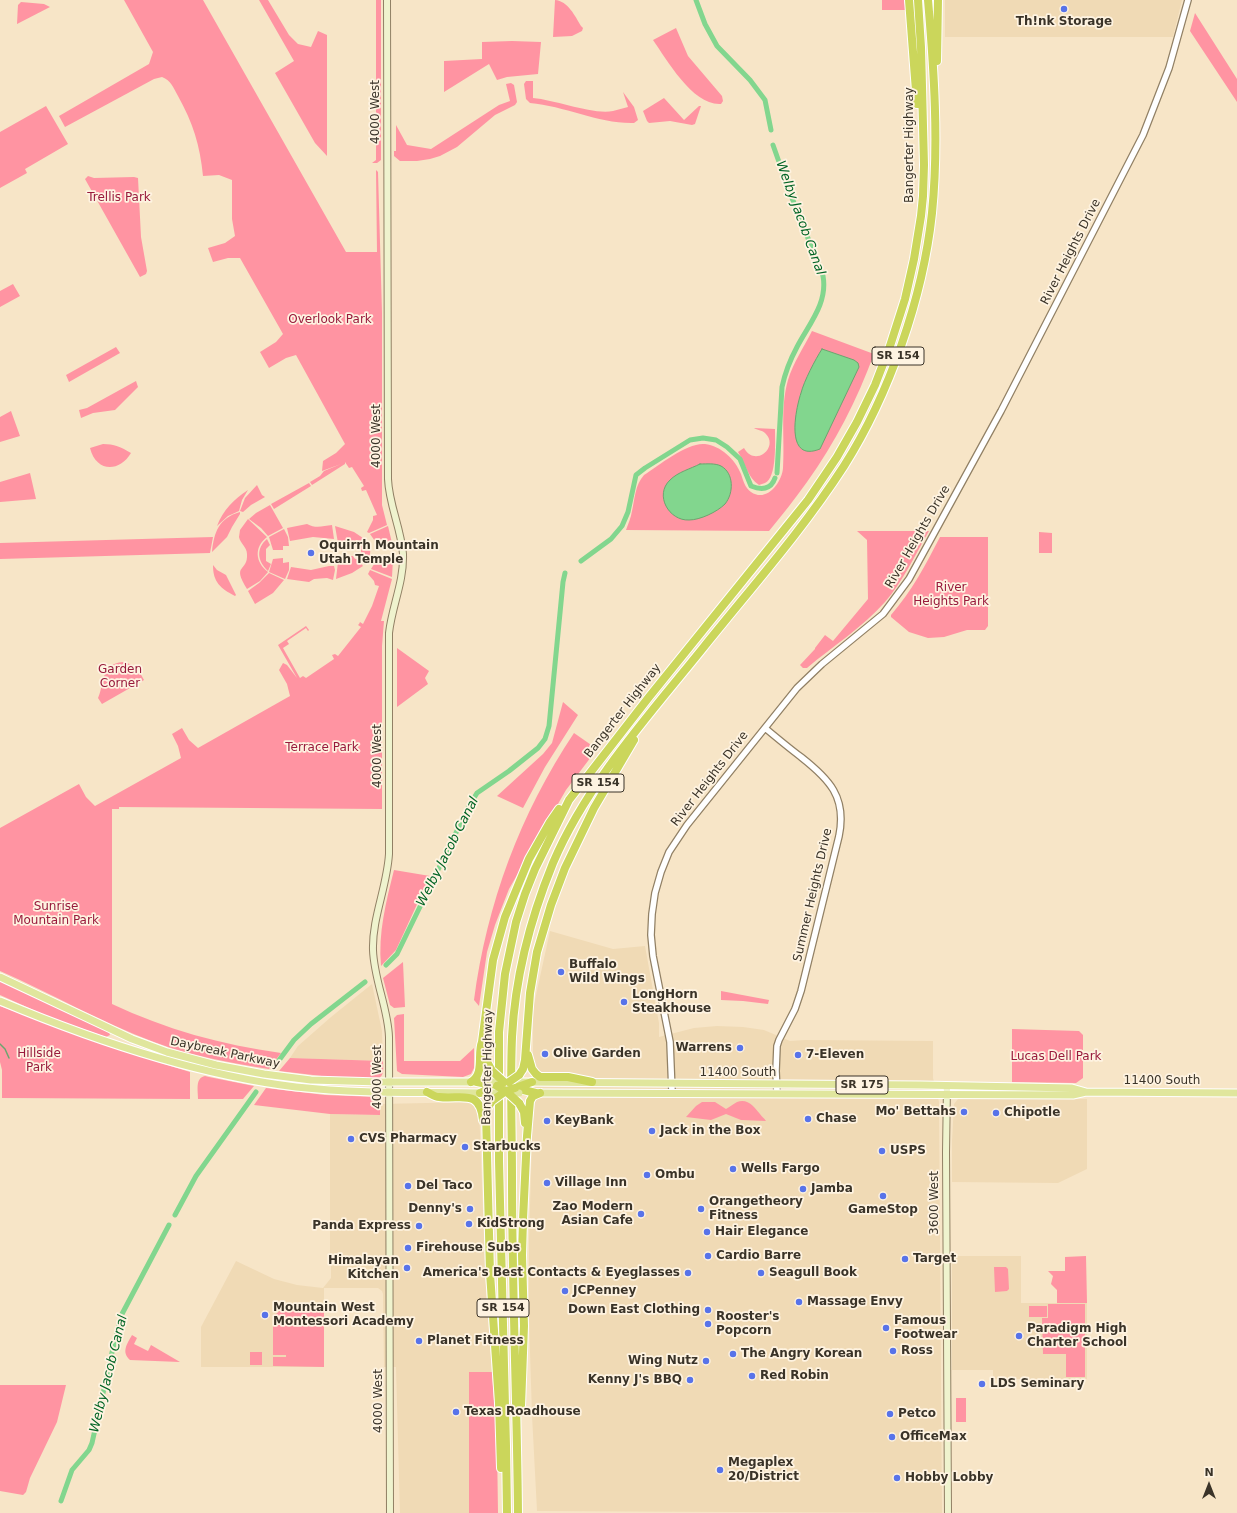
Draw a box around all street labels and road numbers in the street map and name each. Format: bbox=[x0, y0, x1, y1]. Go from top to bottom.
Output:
street label: 4000 West bbox=[369, 80, 383, 144]
street label: Bangerter Highway bbox=[903, 87, 917, 203]
street label: River Heights Drive bbox=[1038, 197, 1104, 307]
road number: SR 154 bbox=[872, 347, 924, 365]
street label: 4000 West bbox=[370, 404, 384, 468]
street label: River Heights Drive bbox=[883, 483, 953, 591]
street label: Bangerter Highway bbox=[582, 661, 664, 761]
street label: 4000 West bbox=[371, 724, 385, 788]
street label: River Heights Drive bbox=[668, 729, 752, 829]
road number: SR 154 bbox=[572, 774, 624, 792]
street label: Summer Heights Drive bbox=[791, 827, 835, 963]
street label: Bangerter Highway bbox=[480, 1009, 496, 1125]
street label: Daybreak Parkway bbox=[169, 1034, 281, 1072]
street label: 4000 West bbox=[371, 1045, 385, 1109]
street label: 11400 South bbox=[700, 1066, 776, 1080]
street label: 11400 South bbox=[1124, 1074, 1200, 1088]
road number: SR 175 bbox=[836, 1076, 888, 1094]
street label: 3600 West bbox=[928, 1171, 942, 1235]
road number: SR 154 bbox=[477, 1299, 529, 1317]
street label: 4000 West bbox=[372, 1369, 386, 1433]

